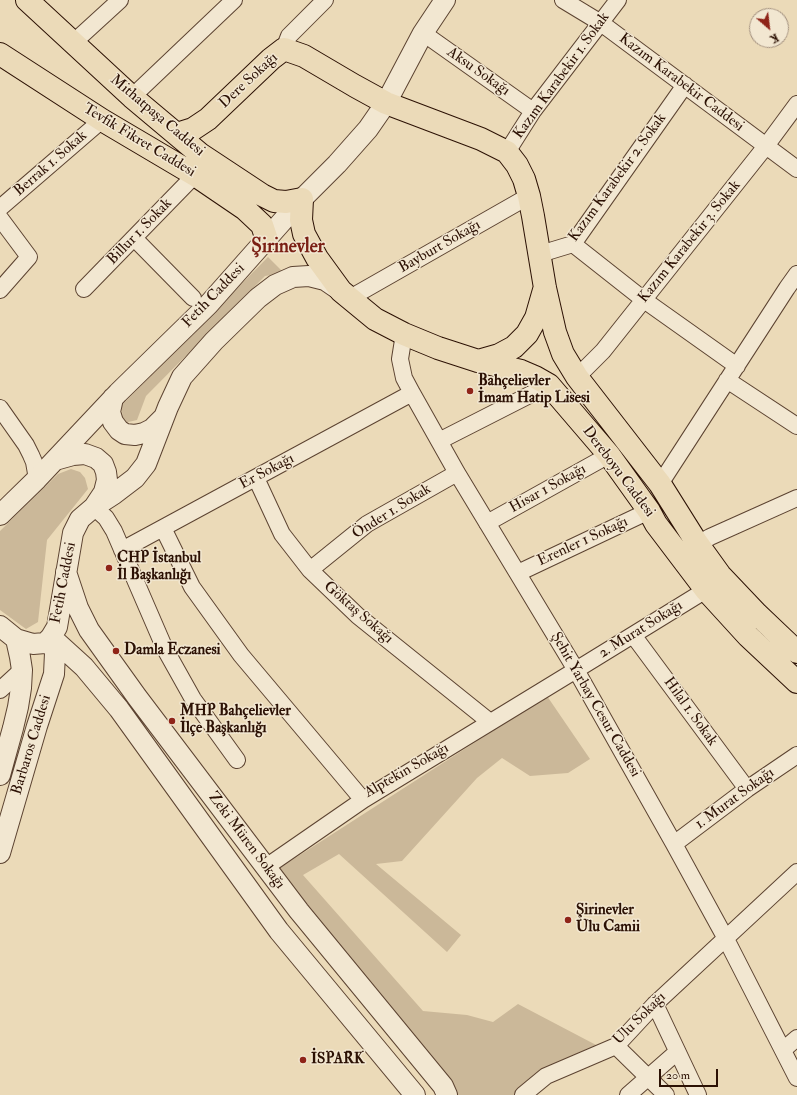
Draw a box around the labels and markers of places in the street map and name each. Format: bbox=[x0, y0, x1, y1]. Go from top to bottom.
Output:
place label: Bahçelievler İmam Hatip Lisesi bbox=[478, 373, 590, 408]
marker: Bahçelievler İmam Hatip Lisesi bbox=[465, 386, 475, 396]
place label: CHP İstanbul İl Başkanlığı bbox=[117, 550, 201, 585]
marker: CHP İstanbul İl Başkanlığı bbox=[104, 563, 114, 573]
place label: Damla Eczanesi bbox=[124, 642, 221, 660]
marker: Damla Eczanesi bbox=[111, 646, 121, 656]
place label: MHP Bahçelievler İlçe Başkanlığı bbox=[180, 703, 291, 738]
marker: MHP Bahçelievler İlçe Başkanlığı bbox=[167, 716, 177, 726]
place label: Şirinevler Ulu Camii bbox=[576, 902, 640, 937]
marker: Şirinevler Ulu Camii bbox=[563, 915, 573, 925]
place label: İSPARK bbox=[311, 1051, 364, 1069]
marker: İSPARK bbox=[298, 1055, 308, 1065]

